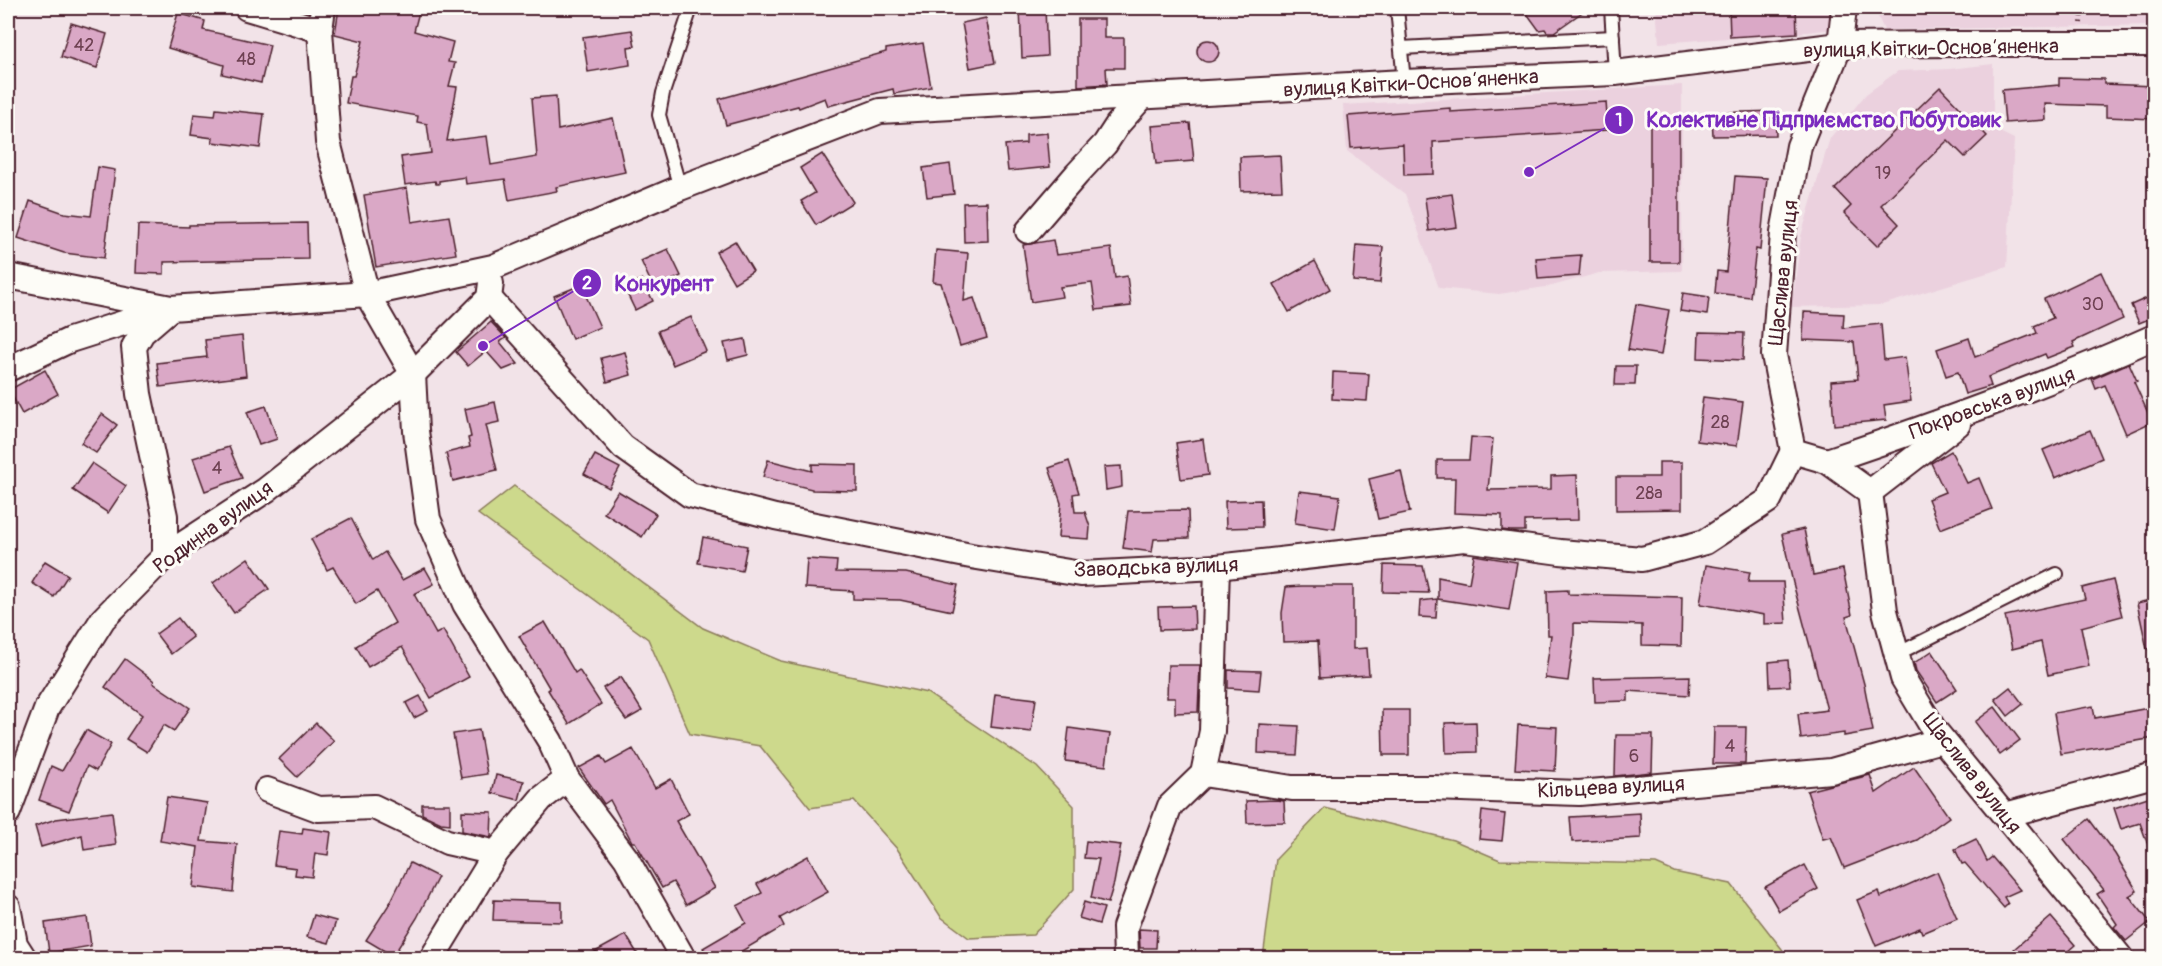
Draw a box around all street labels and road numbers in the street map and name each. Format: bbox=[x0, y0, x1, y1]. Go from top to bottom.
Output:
street label: вулиця Квітки-Основʼяненка bbox=[1803, 33, 2059, 64]
street label: вулиця Квітки-Основʼяненка bbox=[1283, 63, 1539, 104]
street label: Щаслива вулиця bbox=[1762, 199, 1805, 348]
street label: Покровська вулиця bbox=[1906, 361, 2079, 446]
street label: Родинна вулиця bbox=[148, 475, 279, 580]
street label: Заводська вулиця bbox=[1073, 551, 1239, 584]
street label: Щаслива вулиця bbox=[1916, 707, 2027, 840]
street label: Кільцева вулиця bbox=[1537, 770, 1685, 805]

